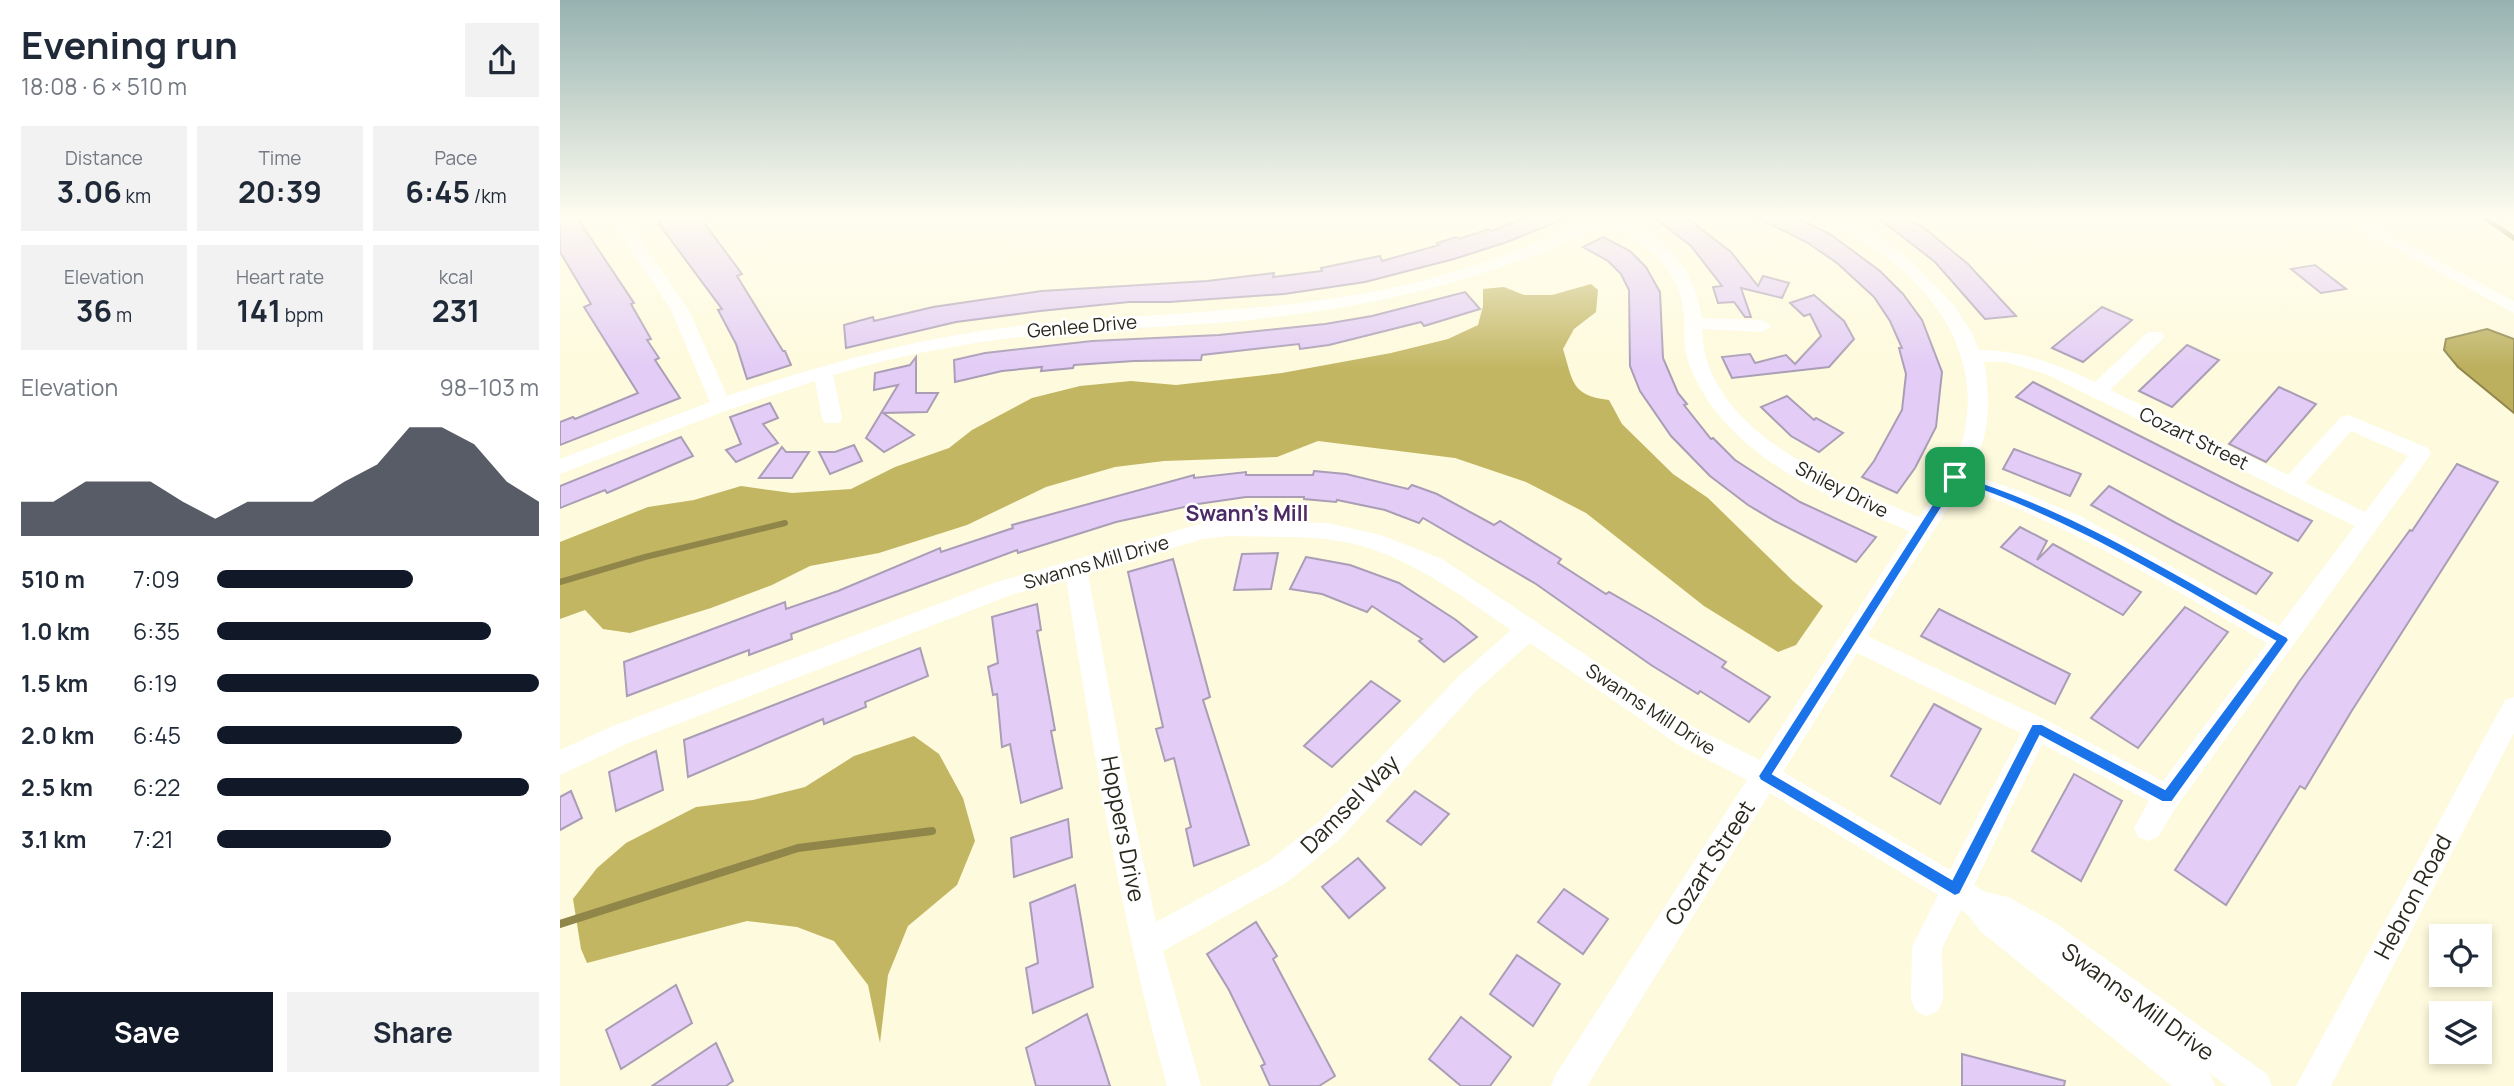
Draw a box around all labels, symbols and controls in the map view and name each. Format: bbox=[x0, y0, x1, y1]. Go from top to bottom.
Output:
text: Evening run bbox=[21, 18, 238, 70]
button: share bbox=[465, 23, 539, 97]
text: 18:08 · 6 × 510 m bbox=[21, 70, 187, 102]
text: Distance bbox=[65, 145, 143, 171]
text: Time bbox=[259, 145, 301, 171]
text: Pace bbox=[435, 145, 477, 171]
text: 3.06 bbox=[57, 171, 122, 212]
text: 20:39 bbox=[238, 171, 322, 212]
text: 6:45 bbox=[405, 171, 470, 212]
text: km bbox=[122, 183, 151, 209]
text: /km bbox=[470, 183, 507, 209]
text: Elevation bbox=[64, 264, 144, 290]
text: Heart rate bbox=[236, 264, 324, 290]
text: kcal bbox=[439, 264, 473, 290]
text: 36 bbox=[76, 290, 112, 331]
text: 141 bbox=[237, 290, 281, 331]
text: 231 bbox=[432, 290, 480, 331]
text: m bbox=[112, 302, 132, 328]
text: bpm bbox=[281, 302, 323, 328]
street label: Genlee Drive bbox=[1026, 308, 1138, 344]
text: Elevation bbox=[21, 371, 118, 403]
text: 98–103 m bbox=[440, 371, 539, 403]
street label: Cozart Street bbox=[2135, 400, 2253, 476]
pin bbox=[1925, 447, 1985, 507]
street label: Shiley Drive bbox=[1791, 454, 1893, 524]
icon: arrive bbox=[1936, 458, 1974, 496]
district label: Swann's Mill bbox=[1185, 499, 1309, 527]
street label: Swanns Mill Drive bbox=[1020, 529, 1172, 595]
text: 510 m bbox=[21, 563, 85, 595]
text: 7:09 bbox=[133, 563, 180, 595]
text: 1.0 km bbox=[21, 615, 90, 647]
text: 6:35 bbox=[133, 615, 180, 647]
street label: Swanns Mill Drive bbox=[1581, 657, 1721, 761]
text: 1.5 km bbox=[21, 667, 88, 699]
text: 6:19 bbox=[133, 667, 177, 699]
text: 2.0 km bbox=[21, 719, 94, 751]
text: 6:45 bbox=[133, 719, 181, 751]
street label: Damsel Way bbox=[1293, 747, 1406, 860]
street label: Hoppers Drive bbox=[1094, 753, 1154, 905]
text: 2.5 km bbox=[21, 771, 93, 803]
text: 6:22 bbox=[133, 771, 180, 803]
street label: Cozart Street bbox=[1657, 794, 1762, 931]
text: 3.1 km bbox=[21, 823, 86, 855]
text: 7:21 bbox=[133, 823, 174, 855]
street label: Hebron Road bbox=[2366, 828, 2458, 965]
map controls bbox=[2429, 924, 2492, 1064]
button: locate bbox=[2429, 924, 2492, 987]
street label: Swanns Mill Drive bbox=[2056, 935, 2222, 1068]
button: Save bbox=[21, 992, 273, 1072]
button: Share bbox=[287, 992, 539, 1072]
button: layers bbox=[2429, 1001, 2492, 1064]

